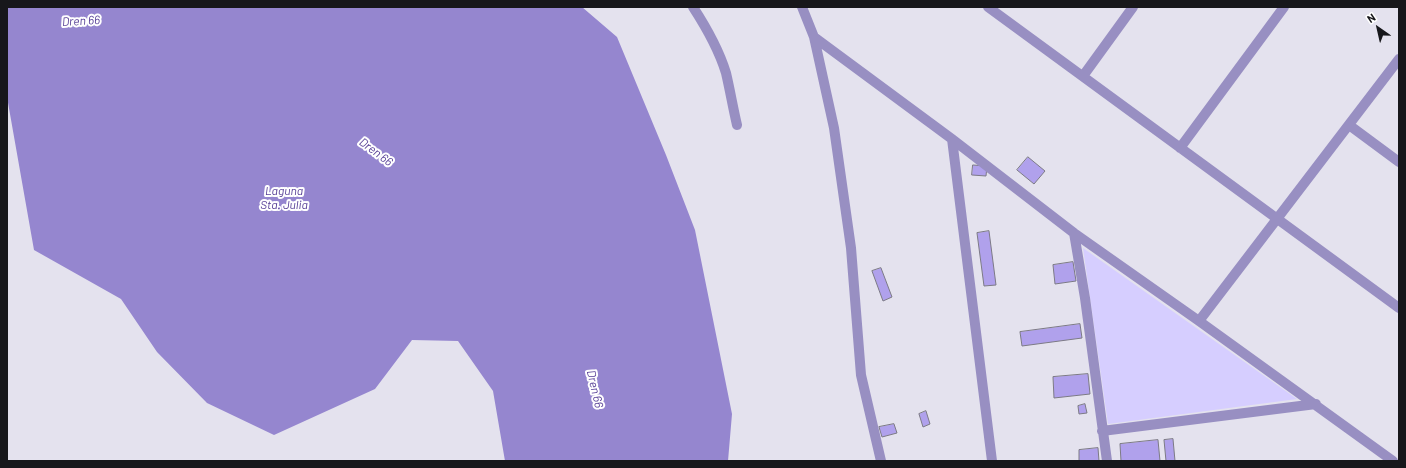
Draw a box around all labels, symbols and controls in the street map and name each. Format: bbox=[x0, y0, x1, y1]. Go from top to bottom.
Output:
north arrow bbox=[1358, 8, 1398, 48]
text: N bbox=[1364, 10, 1378, 25]
water label: Dren 66 bbox=[62, 13, 100, 29]
water label: Dren 66 bbox=[356, 135, 396, 169]
water label: Laguna Sta. Julia bbox=[260, 184, 308, 212]
water label: Dren 66 bbox=[584, 369, 606, 409]

